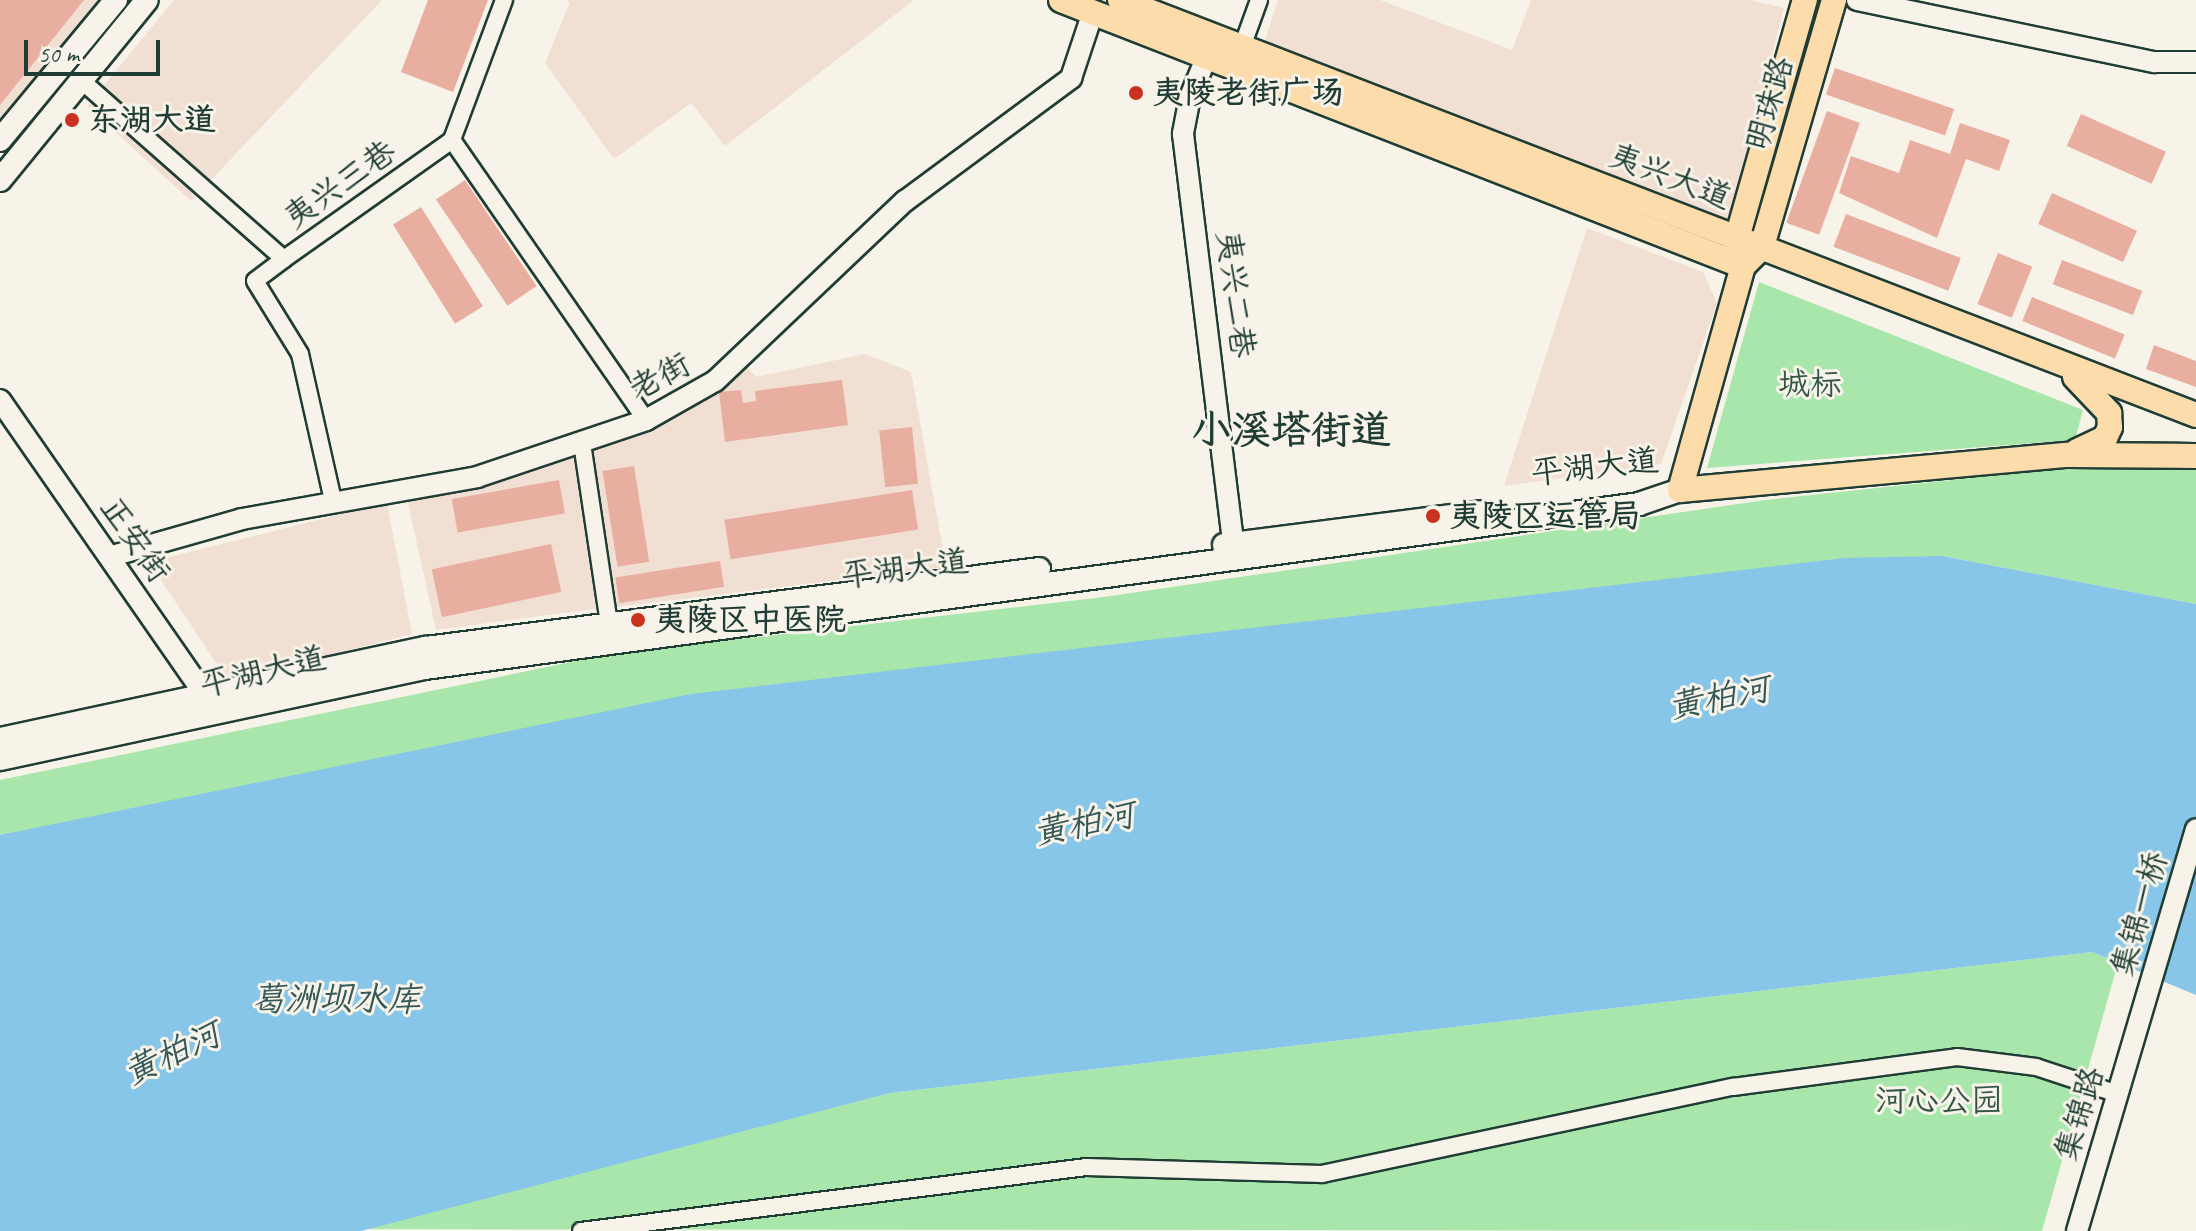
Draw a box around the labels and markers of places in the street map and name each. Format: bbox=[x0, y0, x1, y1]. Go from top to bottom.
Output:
place label: 夷陵老街广场 bbox=[1152, 74, 1344, 112]
marker: 夷陵老街广场 bbox=[1127, 84, 1145, 102]
place label: 东湖大道 bbox=[88, 101, 216, 139]
marker: 东湖大道 bbox=[63, 111, 81, 129]
place label: 夷陵区运管局 bbox=[1449, 497, 1641, 535]
marker: 夷陵区运管局 bbox=[1424, 507, 1442, 525]
place label: 夷陵区中医院 bbox=[654, 601, 846, 639]
marker: 夷陵区中医院 bbox=[629, 611, 647, 629]

